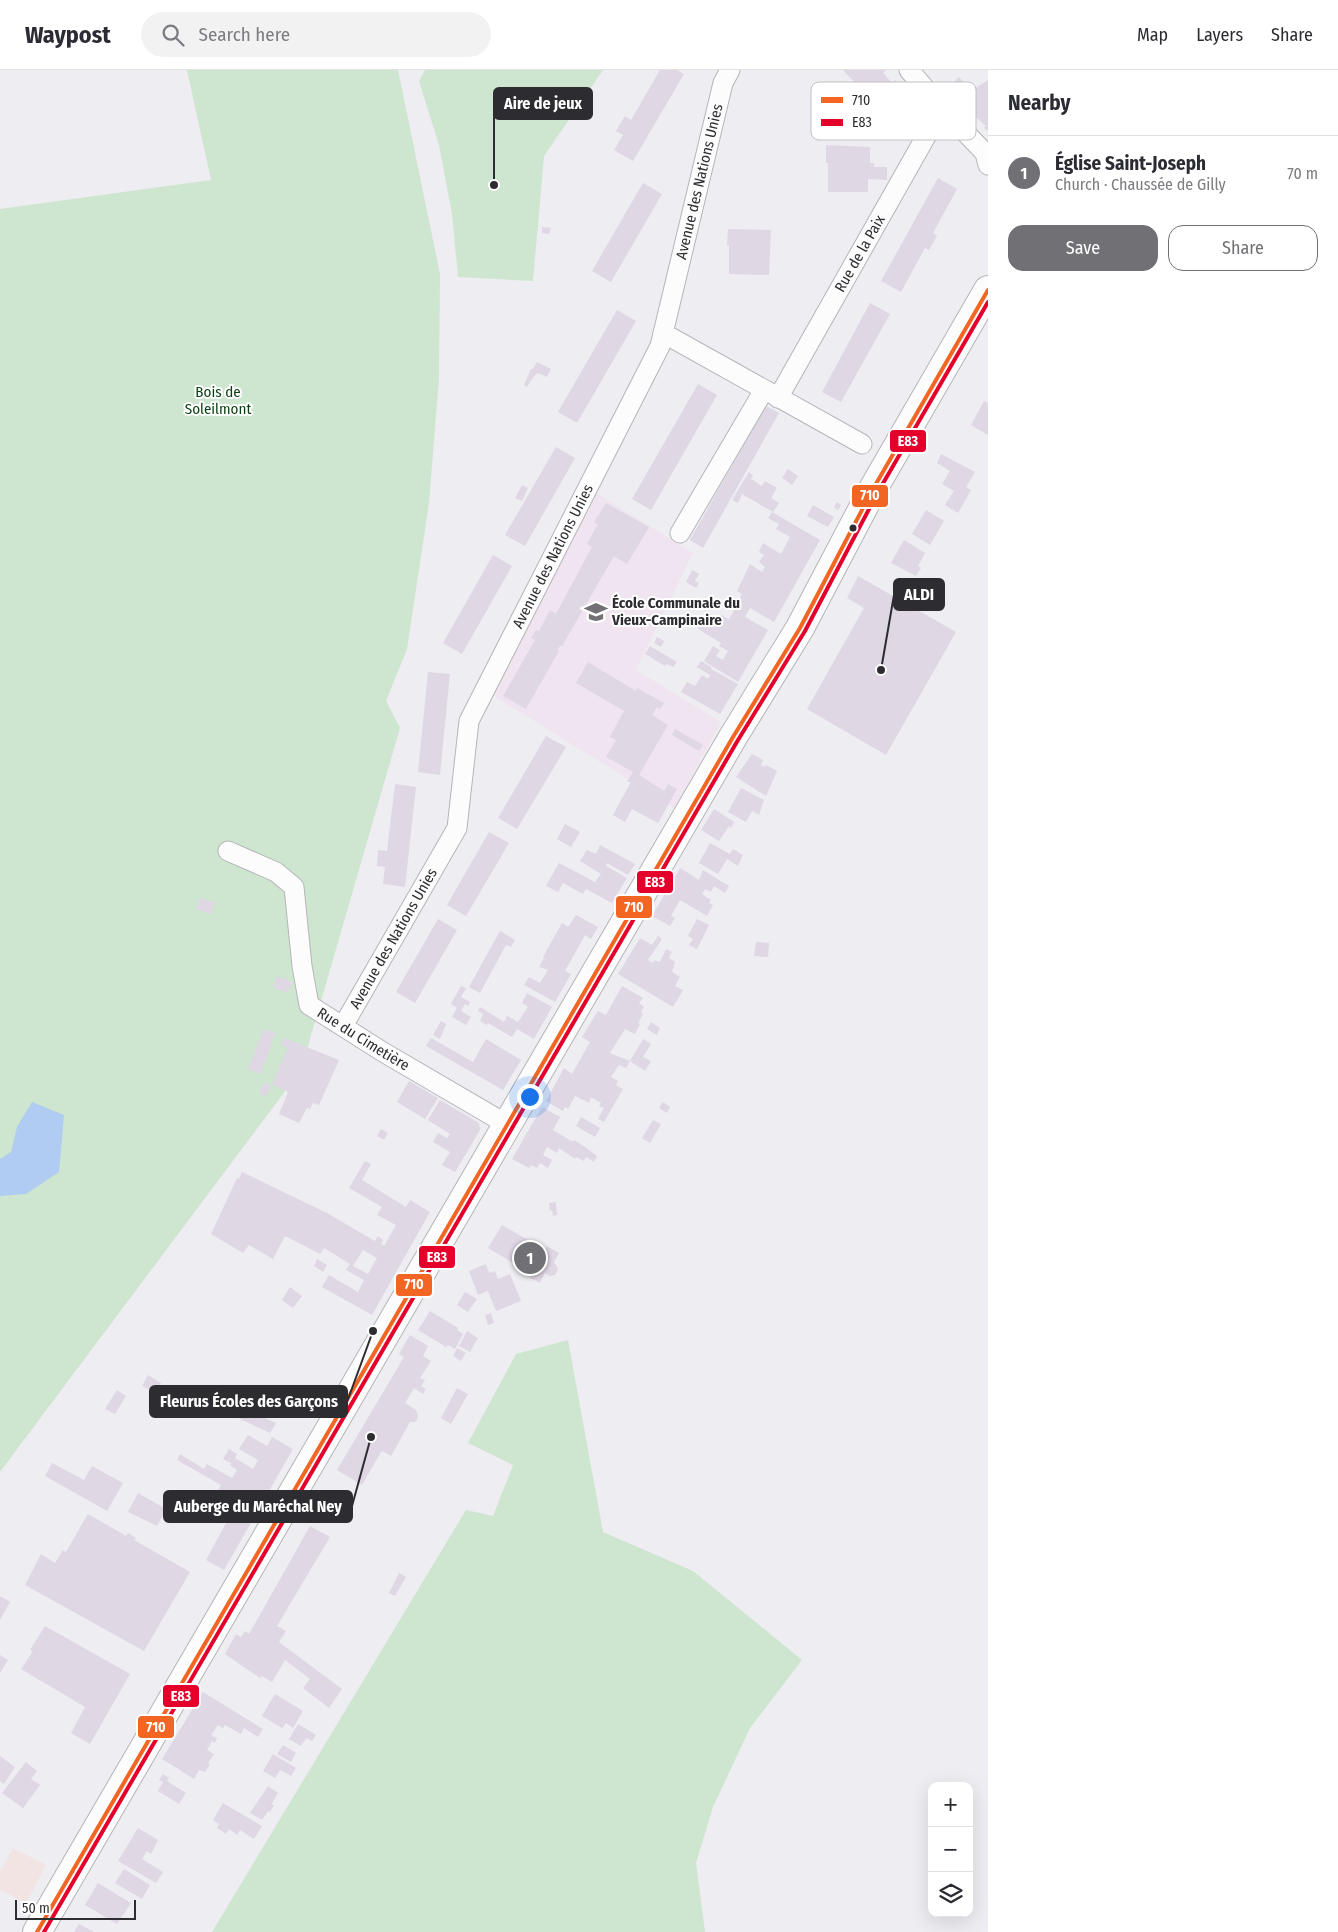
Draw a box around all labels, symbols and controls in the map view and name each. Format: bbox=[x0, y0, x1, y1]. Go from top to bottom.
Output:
search box bbox=[141, 12, 491, 57]
text: Waypost bbox=[25, 21, 111, 49]
icon: search bbox=[159, 21, 187, 49]
text: Search here bbox=[199, 23, 290, 46]
text: Map bbox=[1137, 24, 1168, 46]
text: Layers bbox=[1196, 24, 1243, 46]
text: Share bbox=[1271, 24, 1313, 46]
legend bbox=[811, 82, 976, 140]
callout: Aire de jeux bbox=[494, 88, 592, 119]
text: Nearby bbox=[1008, 90, 1070, 116]
text: 710 bbox=[852, 92, 870, 109]
text: Aire de jeux bbox=[503, 94, 582, 113]
street label: Avenue des Nations Unies bbox=[672, 102, 727, 261]
text: E83 bbox=[852, 114, 872, 131]
text: Église Saint-Joseph bbox=[1055, 152, 1206, 175]
text: 1 bbox=[1021, 164, 1027, 183]
text: 70 m bbox=[1287, 164, 1318, 183]
text: Church · Chaussée de Gilly bbox=[1055, 175, 1226, 194]
street label: Rue de la Paix bbox=[831, 211, 889, 295]
button: Save bbox=[1008, 225, 1158, 271]
button: Share bbox=[1168, 225, 1318, 271]
park label: Bois de Soleilmont bbox=[185, 383, 251, 418]
line badge: E83 bbox=[889, 429, 927, 453]
text: E83 bbox=[898, 433, 919, 450]
street label: Avenue des Nations Unies bbox=[509, 481, 597, 631]
line badge: 710 bbox=[851, 484, 889, 508]
text: 710 bbox=[860, 487, 880, 504]
unlabelled marker bbox=[848, 523, 858, 533]
callout: ALDI bbox=[894, 579, 944, 610]
text: ALDI bbox=[903, 585, 934, 604]
place label: École Communale du Vieux-Campinaire bbox=[611, 594, 740, 629]
school or university icon: École Communale du Vieux-Campinaire bbox=[583, 599, 609, 625]
street label: Avenue des Nations Unies bbox=[346, 865, 441, 1012]
line badge: E83 bbox=[636, 870, 674, 894]
text: E83 bbox=[645, 874, 666, 891]
line badge: 710 bbox=[615, 895, 653, 919]
text: 710 bbox=[624, 899, 644, 916]
street label: Rue du Cimetière bbox=[314, 1004, 413, 1074]
your location bbox=[517, 1084, 543, 1110]
pin: 1 bbox=[514, 1239, 546, 1277]
line badge: E83 bbox=[418, 1245, 456, 1269]
text: E83 bbox=[427, 1249, 448, 1266]
line badge: 710 bbox=[395, 1273, 433, 1297]
text: 710 bbox=[404, 1276, 424, 1293]
callout: Fleurus Écoles des Garçons bbox=[150, 1386, 347, 1417]
text: Fleurus Écoles des Garçons bbox=[160, 1391, 338, 1412]
callout: Auberge du Maréchal Ney bbox=[164, 1491, 352, 1522]
text: Auberge du Maréchal Ney bbox=[173, 1497, 342, 1516]
line badge: E83 bbox=[162, 1684, 200, 1708]
text: E83 bbox=[171, 1688, 192, 1705]
line badge: 710 bbox=[137, 1715, 175, 1739]
text: 710 bbox=[146, 1719, 166, 1736]
map controls bbox=[928, 1782, 973, 1917]
button: + bbox=[928, 1782, 973, 1827]
button: − bbox=[928, 1827, 973, 1872]
button: layers bbox=[928, 1872, 973, 1917]
scale bar bbox=[15, 1897, 136, 1920]
text: 50 m bbox=[22, 1900, 50, 1917]

